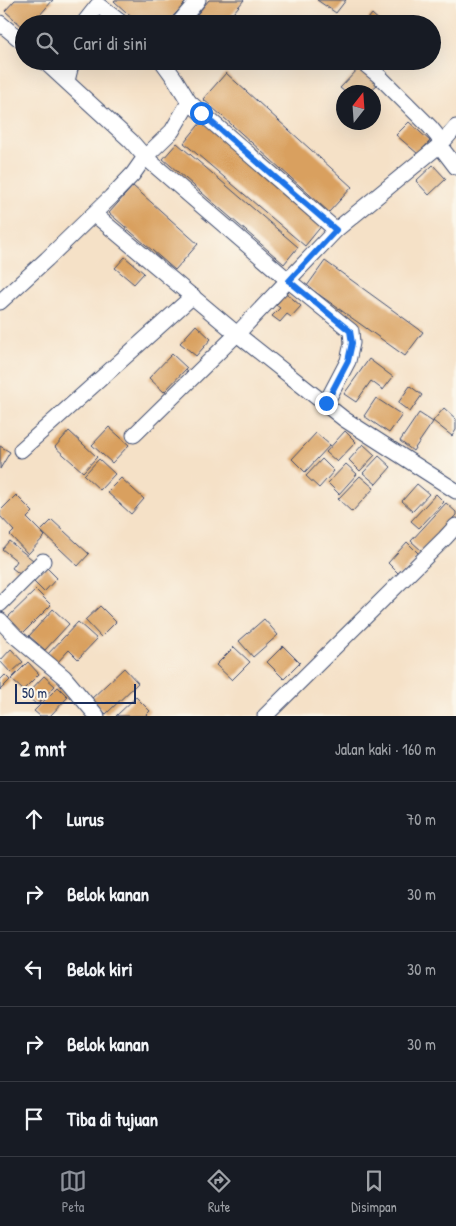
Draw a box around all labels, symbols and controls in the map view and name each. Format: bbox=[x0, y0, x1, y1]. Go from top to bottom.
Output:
search box bbox=[15, 15, 441, 70]
icon: search bbox=[33, 29, 61, 57]
text: Cari di sini bbox=[73, 30, 147, 56]
north arrow bbox=[336, 85, 381, 130]
route start bbox=[190, 102, 213, 125]
route end bbox=[315, 392, 338, 415]
scale bar bbox=[15, 681, 136, 704]
text: 50 m bbox=[22, 683, 47, 702]
text: 2 mnt bbox=[20, 734, 66, 763]
text: Jalan kaki · 160 m bbox=[335, 738, 436, 760]
icon: ahead bbox=[20, 805, 48, 833]
text: Lurus bbox=[67, 806, 104, 832]
text: 70 m bbox=[406, 808, 436, 830]
icon: right bbox=[20, 880, 48, 908]
text: Belok kanan bbox=[67, 881, 149, 907]
text: 30 m bbox=[407, 883, 436, 905]
icon: left bbox=[20, 955, 48, 983]
text: Belok kiri bbox=[67, 956, 133, 982]
text: 30 m bbox=[407, 958, 436, 980]
icon: right bbox=[20, 1030, 48, 1058]
text: Belok kanan bbox=[67, 1031, 149, 1057]
text: 30 m bbox=[407, 1033, 436, 1055]
icon: arrive bbox=[20, 1105, 48, 1133]
text: Tiba di tujuan bbox=[67, 1106, 158, 1132]
tab: Peta bbox=[59, 1167, 87, 1216]
tab: Rute bbox=[205, 1167, 233, 1216]
tab: Disimpan bbox=[351, 1167, 397, 1216]

